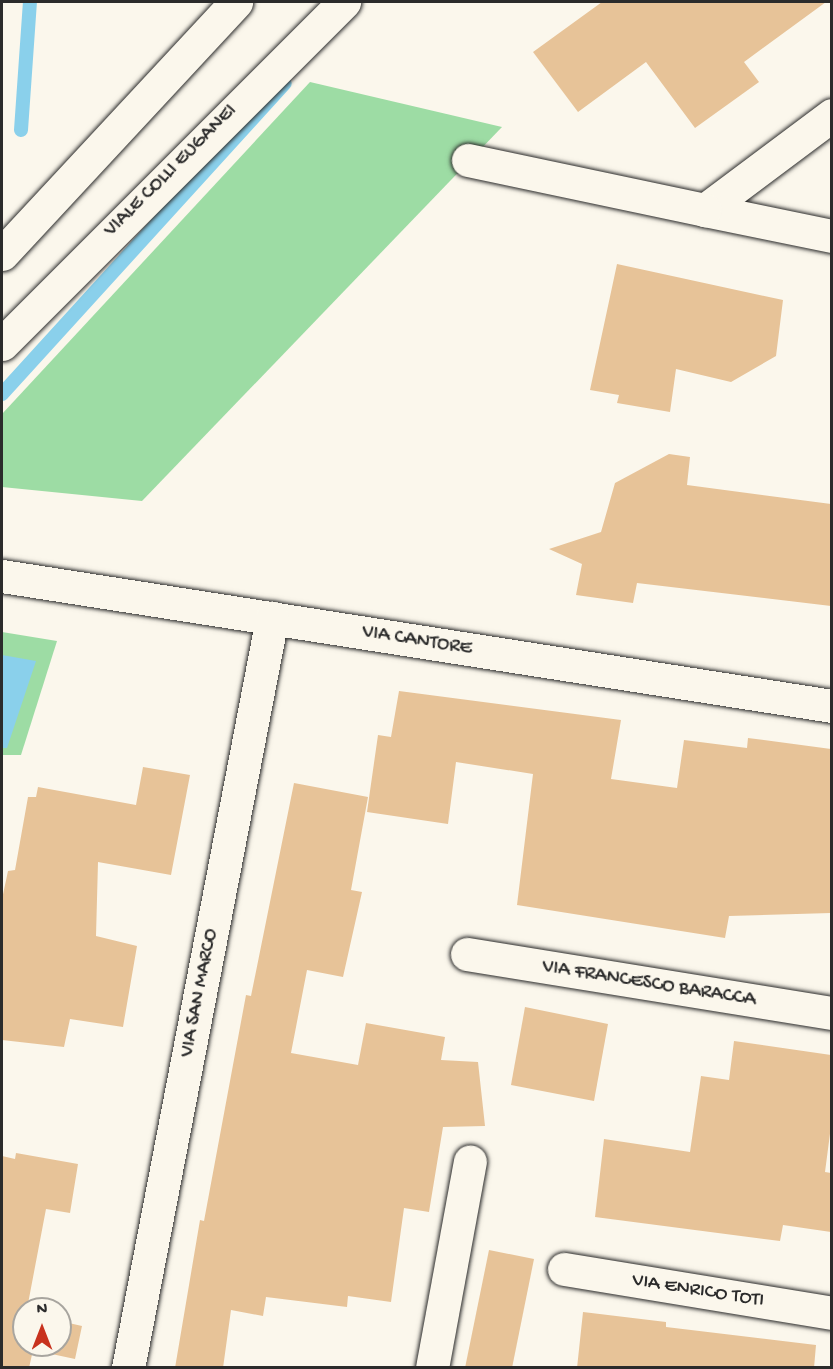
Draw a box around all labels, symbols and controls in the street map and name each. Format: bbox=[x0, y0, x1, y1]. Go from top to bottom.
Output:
street label: VIALE COLLI EUGANEI bbox=[100, 100, 242, 242]
street label: VIA CANTORE bbox=[360, 620, 474, 662]
street label: VIA SAN MARCO bbox=[176, 927, 224, 1059]
street label: VIA FRANCESCO BARACCA bbox=[540, 955, 758, 1013]
street label: VIA ENRICO TOTI bbox=[630, 1269, 766, 1313]
north arrow bbox=[12, 1297, 72, 1357]
text: N bbox=[37, 1301, 47, 1320]

